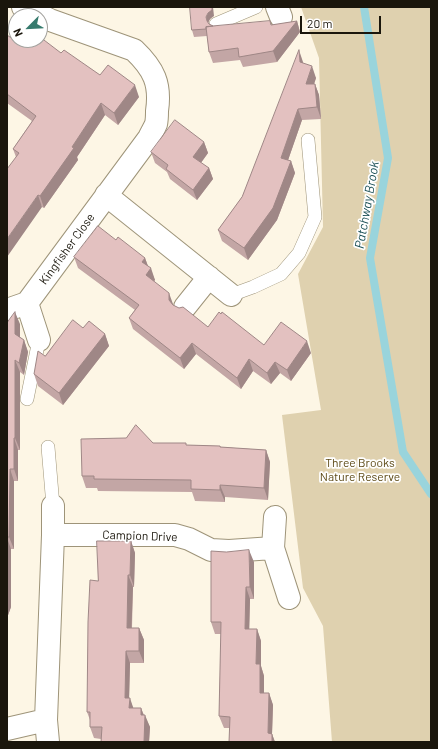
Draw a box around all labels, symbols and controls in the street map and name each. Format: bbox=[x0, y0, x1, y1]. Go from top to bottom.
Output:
north arrow bbox=[8, 8, 48, 48]
scale bar bbox=[302, 8, 383, 34]
text: 20 m bbox=[307, 16, 333, 30]
text: N bbox=[10, 27, 25, 39]
water label: Patchway Brook bbox=[352, 160, 382, 250]
street label: Kingfisher Close bbox=[36, 211, 98, 287]
park label: Three Brooks Nature Reserve bbox=[320, 456, 400, 484]
street label: Campion Drive bbox=[102, 527, 178, 545]

